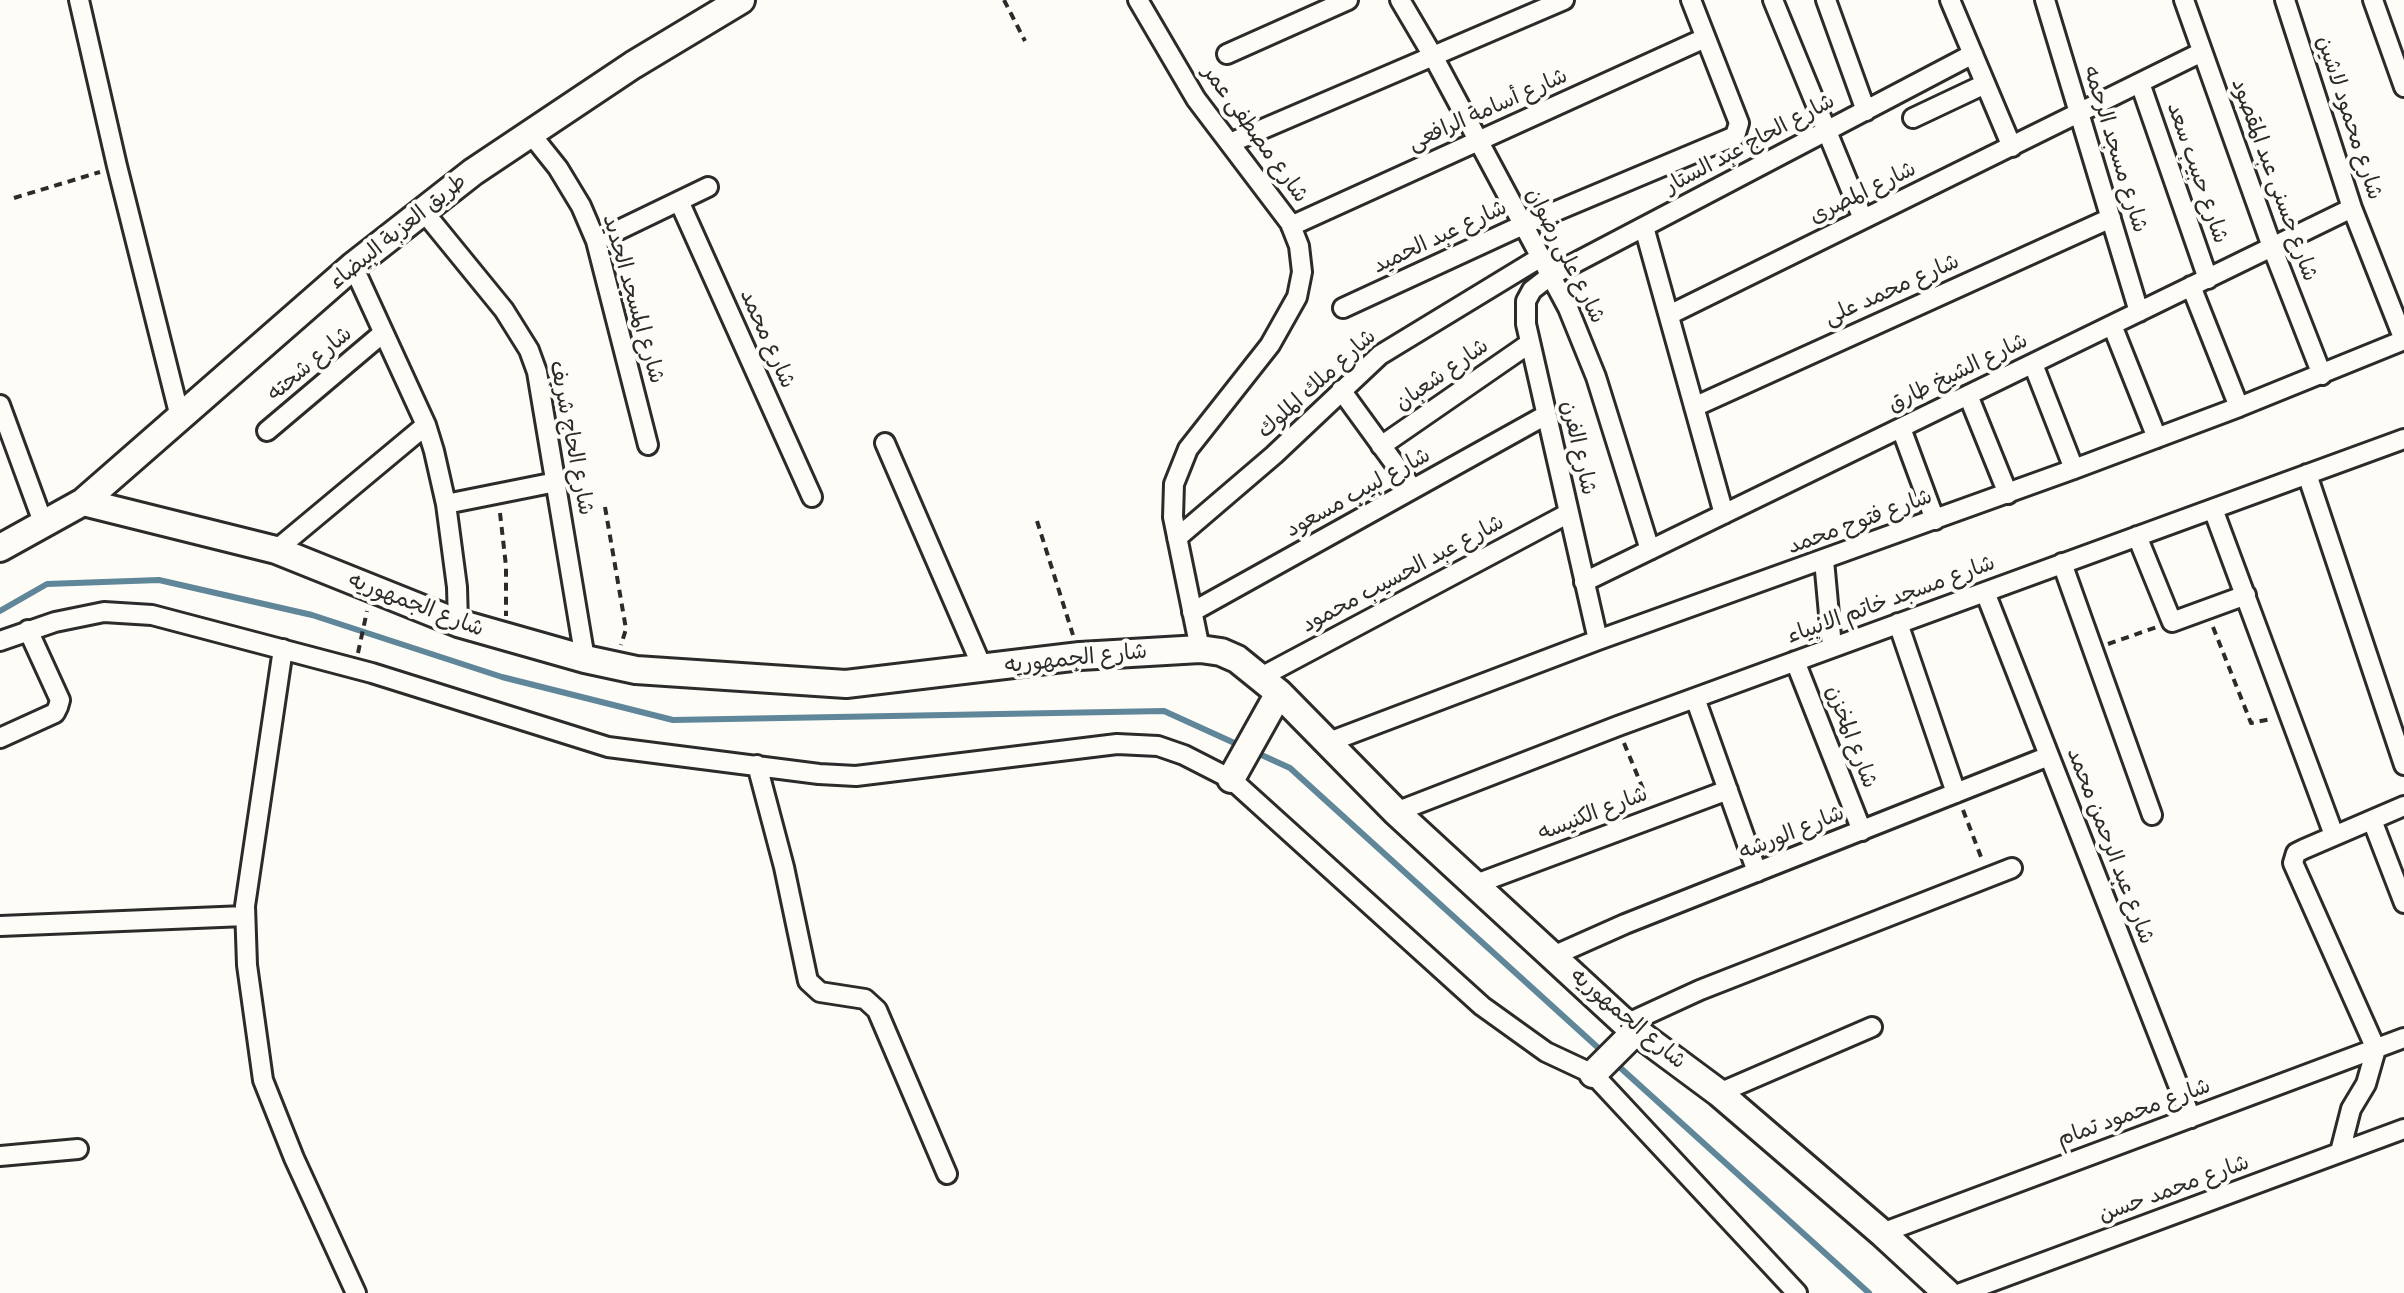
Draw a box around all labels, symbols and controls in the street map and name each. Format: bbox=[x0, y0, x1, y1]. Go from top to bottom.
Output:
street label: شارع محمود لاشين bbox=[2310, 33, 2388, 203]
street label: شارع مصطفى عمر bbox=[1196, 60, 1314, 208]
street label: شارع مسجد الرحمه bbox=[2077, 62, 2153, 236]
street label: شارع أسامة الرافعى bbox=[1404, 63, 1572, 157]
street label: شارع حسنى عبد المقصود bbox=[2225, 75, 2323, 285]
street label: شارع الحاج عبد الستار bbox=[1661, 88, 1839, 200]
street label: شارع حبيب سعد bbox=[2161, 99, 2233, 247]
street label: شارع المصرى bbox=[1805, 156, 1921, 230]
street label: طريق العزبة البيضاء bbox=[324, 168, 472, 296]
street label: شارع على رضوان bbox=[1520, 184, 1610, 328]
street label: شارع عبد الحميد bbox=[1369, 194, 1511, 280]
street label: شارع المسجد الجديد bbox=[596, 211, 670, 387]
street label: شارع محمد على bbox=[1820, 248, 1964, 332]
street label: شارع محمد bbox=[733, 285, 801, 393]
street label: شارع شحته bbox=[262, 321, 358, 407]
street label: شارع ملك الملوك bbox=[1252, 324, 1382, 444]
street label: شارع الشيخ طارق bbox=[1884, 328, 2032, 418]
street label: شارع شعبان bbox=[1390, 333, 1494, 417]
street label: شارع الحاج شريف bbox=[543, 358, 599, 518]
street label: شارع الفرن bbox=[1554, 398, 1602, 498]
street label: شارع لبيب مسعود bbox=[1281, 442, 1435, 544]
street label: شارع فتوح محمد bbox=[1784, 484, 1936, 560]
street label: شارع عبد الحسيب محمود bbox=[1297, 509, 1509, 639]
street label: شارع مسجد خاتم الانبياء bbox=[1783, 550, 1999, 650]
street label: شارع الجمهوريه bbox=[345, 567, 487, 643]
street label: شارع الجمهوريه bbox=[1004, 638, 1148, 680]
street label: شارع المخزن bbox=[1819, 682, 1883, 792]
street label: شارع عبد الرحمن محمد bbox=[2060, 744, 2160, 948]
street label: شارع الكنيسه bbox=[1535, 781, 1651, 847]
street label: شارع الورشه bbox=[1736, 800, 1848, 866]
street label: شارع الجمهوريه bbox=[1565, 963, 1691, 1075]
street label: شارع محمود تمام bbox=[2054, 1073, 2214, 1153]
street label: شارع محمد حسن bbox=[2095, 1149, 2253, 1229]

